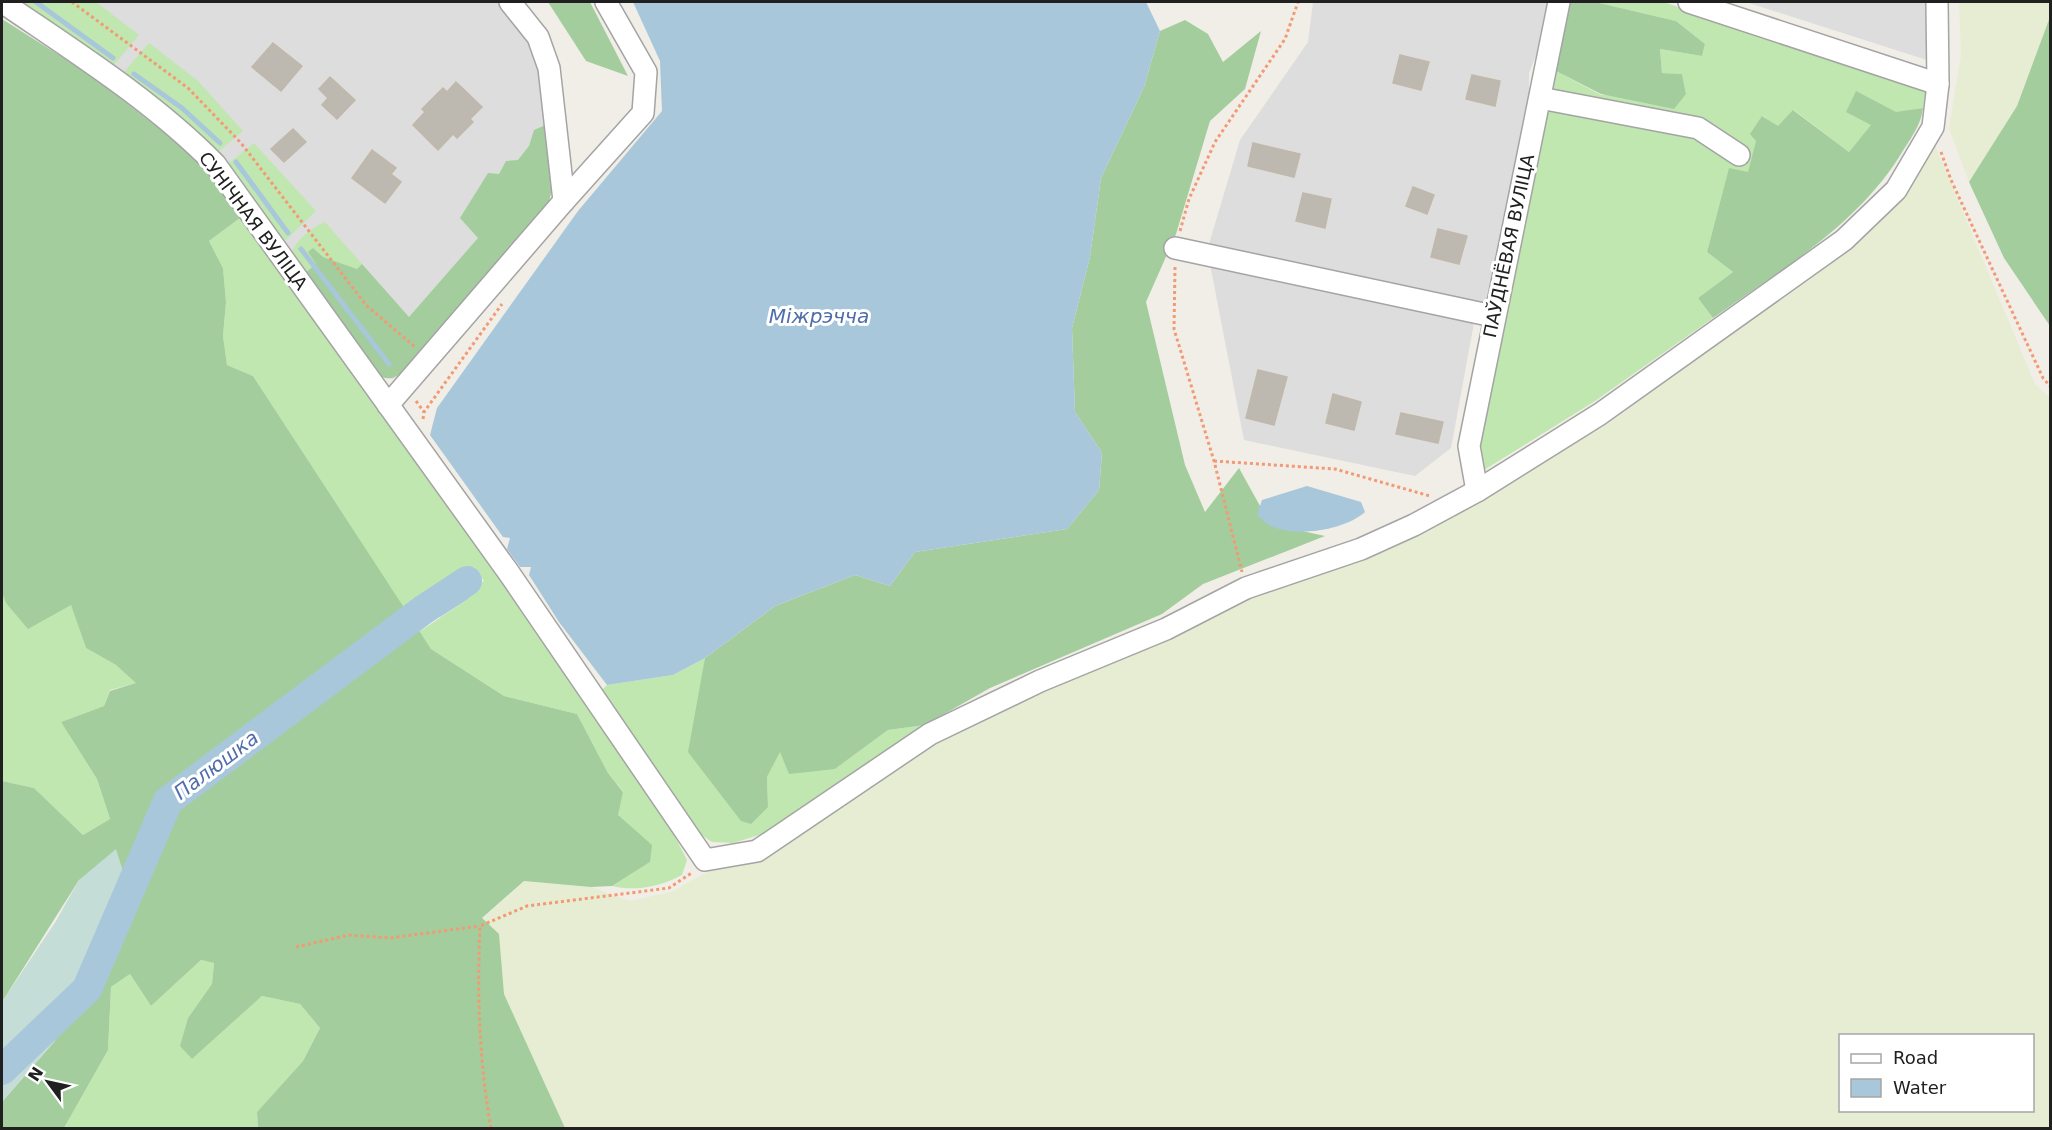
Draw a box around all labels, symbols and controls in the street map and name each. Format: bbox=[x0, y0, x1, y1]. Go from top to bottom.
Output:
street label: СУНІЧНАЯ ВУЛІЦА bbox=[195, 148, 313, 294]
street label: ПАЎДНЁВАЯ ВУЛІЦА bbox=[1479, 152, 1538, 340]
water label: Міжрэчча bbox=[769, 304, 869, 328]
water label: Палюшка bbox=[169, 725, 263, 805]
legend bbox=[1839, 1034, 2034, 1112]
text: Road bbox=[1893, 1047, 1938, 1068]
north arrow bbox=[18, 1052, 78, 1112]
text: N bbox=[24, 1063, 47, 1085]
text: Water bbox=[1893, 1077, 1947, 1098]

